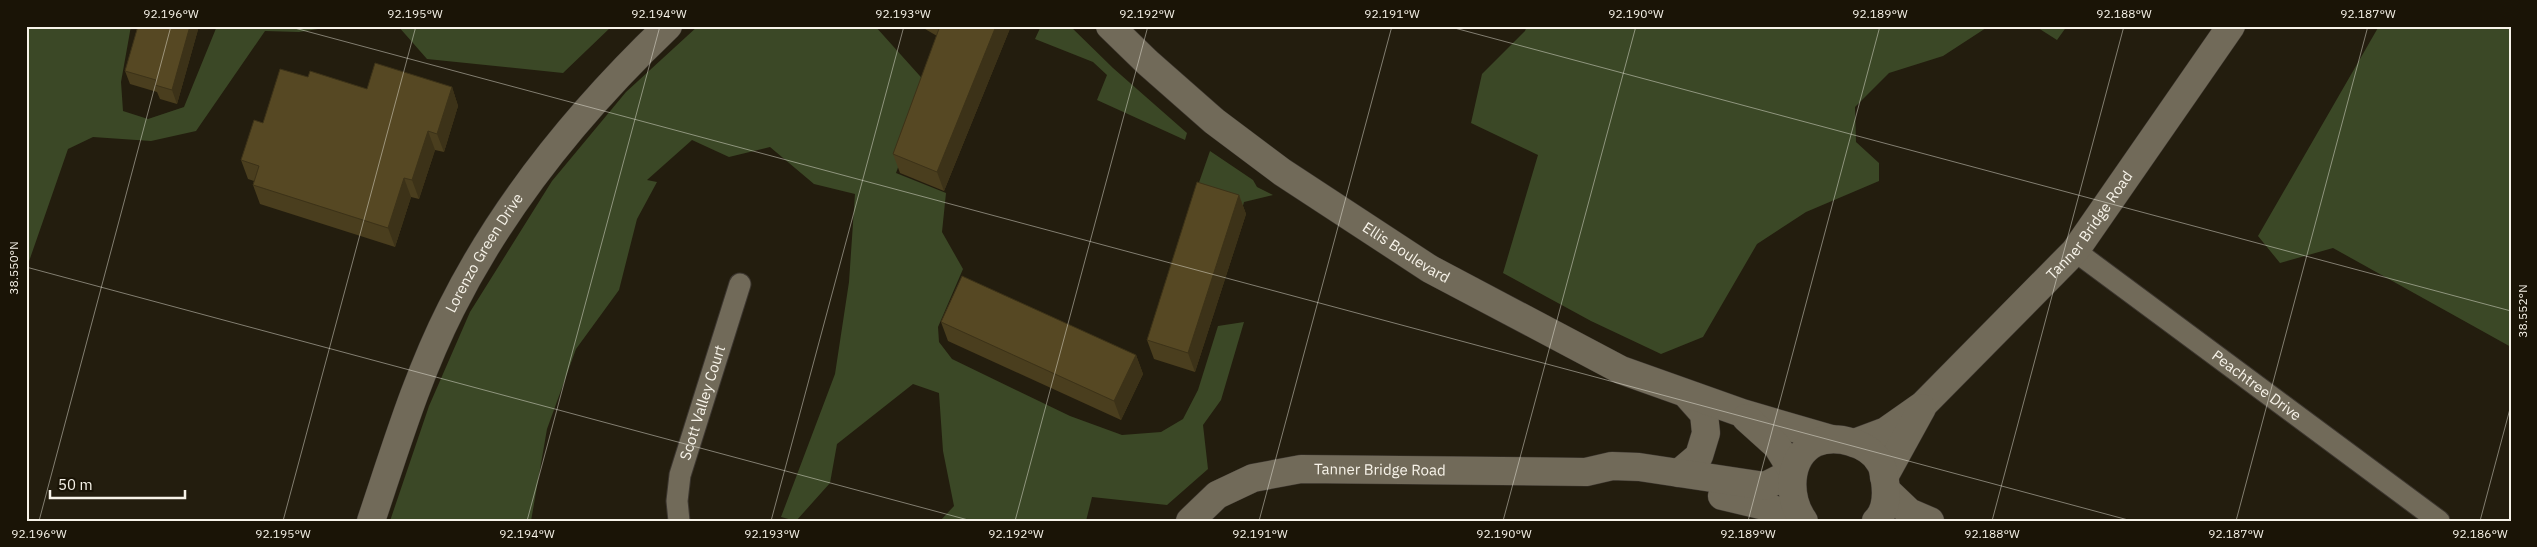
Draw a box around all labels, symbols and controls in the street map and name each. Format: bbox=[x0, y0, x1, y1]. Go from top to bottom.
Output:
text: 92.196°W bbox=[143, 6, 199, 21]
text: 92.195°W bbox=[387, 6, 443, 21]
text: 92.194°W bbox=[631, 6, 687, 21]
text: 92.193°W bbox=[875, 6, 931, 21]
text: 92.192°W bbox=[1119, 6, 1175, 21]
text: 92.191°W bbox=[1364, 6, 1420, 21]
text: 92.190°W bbox=[1608, 6, 1664, 21]
text: 92.189°W bbox=[1852, 6, 1908, 21]
text: 92.188°W bbox=[2096, 6, 2152, 21]
text: 92.187°W bbox=[2340, 6, 2396, 21]
street label: Tanner Bridge Road bbox=[2042, 167, 2137, 283]
street label: Lorenzo Green Drive bbox=[441, 189, 527, 316]
street label: Ellis Boulevard bbox=[1359, 217, 1453, 287]
text: 38.550°N bbox=[6, 241, 21, 295]
text: 38.552°N bbox=[2515, 284, 2530, 338]
street label: Scott Valley Court bbox=[675, 343, 729, 463]
street label: Peachtree Drive bbox=[2208, 346, 2305, 425]
street label: Tanner Bridge Road bbox=[1314, 459, 1446, 480]
scale bar bbox=[50, 467, 185, 499]
text: 50 m bbox=[58, 475, 93, 494]
text: 92.196°W bbox=[11, 526, 67, 541]
text: 92.195°W bbox=[255, 526, 311, 541]
text: 92.194°W bbox=[499, 526, 555, 541]
text: 92.193°W bbox=[744, 526, 800, 541]
text: 92.192°W bbox=[988, 526, 1044, 541]
text: 92.191°W bbox=[1232, 526, 1288, 541]
text: 92.190°W bbox=[1476, 526, 1532, 541]
text: 92.189°W bbox=[1720, 526, 1776, 541]
text: 92.188°W bbox=[1964, 526, 2020, 541]
text: 92.187°W bbox=[2208, 526, 2264, 541]
text: 92.186°W bbox=[2452, 526, 2508, 541]

